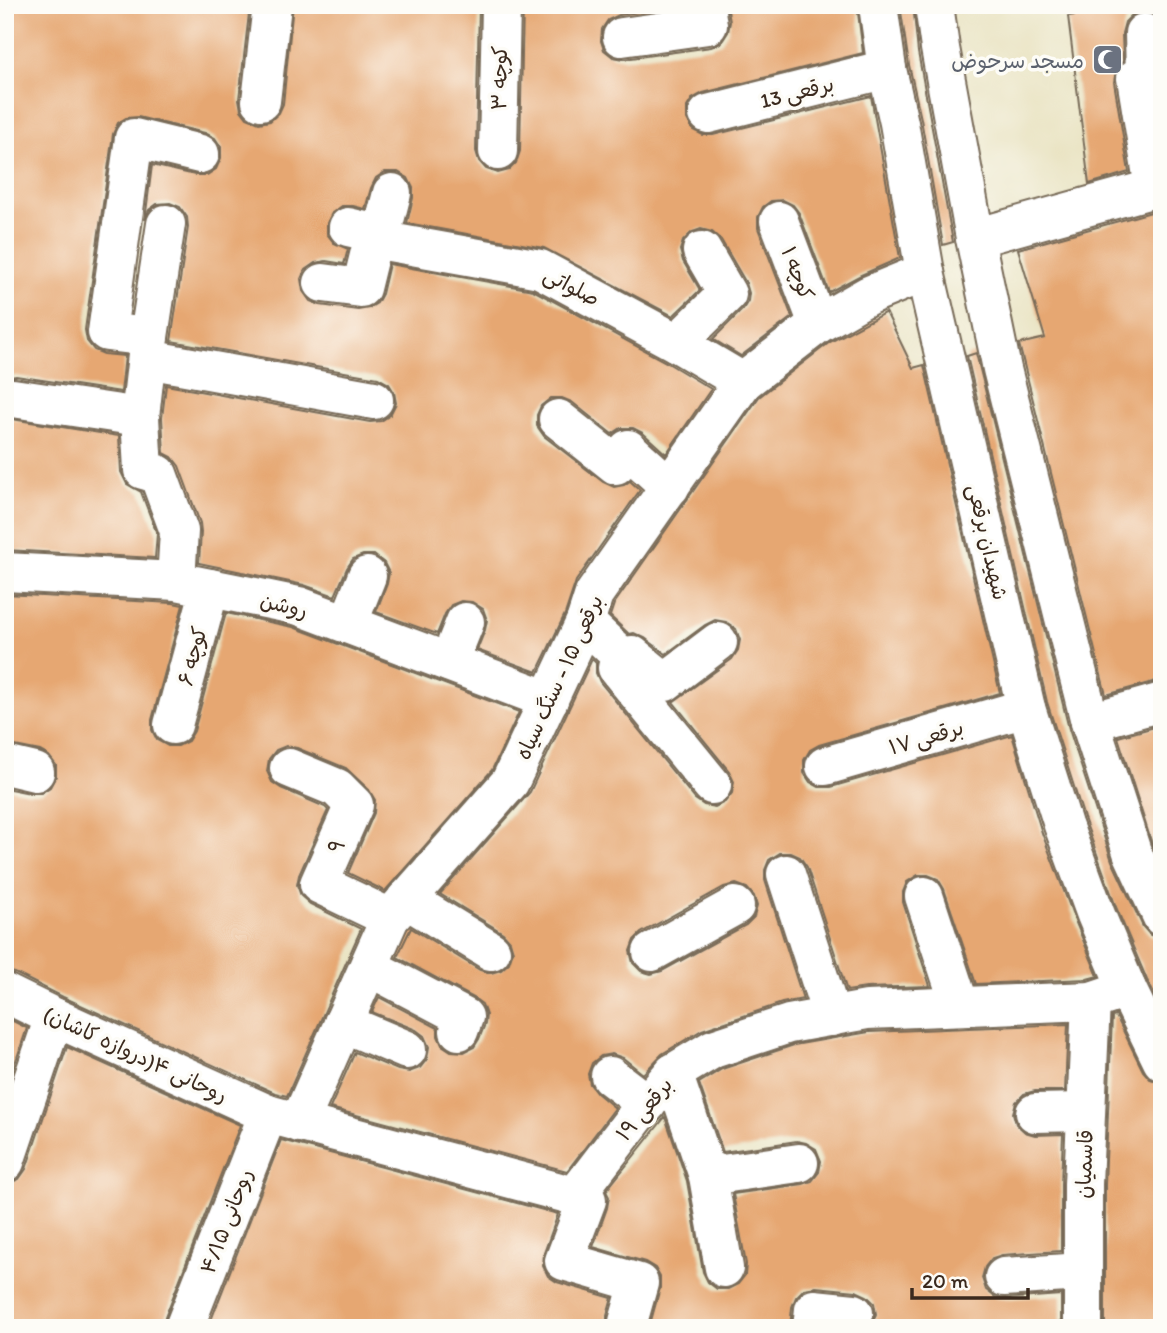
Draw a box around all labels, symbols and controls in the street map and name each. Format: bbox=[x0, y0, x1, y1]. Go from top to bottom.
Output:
mosque icon: مسجد سرحوض bbox=[1090, 43, 1124, 77]
street label: کوچه ۳ bbox=[486, 45, 513, 111]
place label: مسجد سرحوض bbox=[951, 48, 1084, 74]
street label: برقعی 13 bbox=[757, 71, 837, 115]
street label: کوچه ۱ bbox=[776, 243, 820, 304]
street label: صلواتی bbox=[539, 261, 604, 312]
street label: شهیدان برقعی bbox=[961, 482, 1013, 603]
street label: روشن bbox=[258, 587, 310, 623]
street label: برقعی ۱۵ - سنگ سیاه bbox=[510, 591, 610, 764]
street label: کوچه ۶ bbox=[172, 624, 213, 689]
street label: برقعی ۱۷ bbox=[886, 714, 967, 761]
street label: ۹ bbox=[322, 835, 350, 857]
street label: روحانی ۴(دروازه کاشان) bbox=[39, 1000, 232, 1109]
street label: برقعی ۱۹ bbox=[610, 1072, 679, 1147]
street label: قاسمیان bbox=[1070, 1129, 1098, 1199]
street label: روحانی ۴/۱۵ bbox=[195, 1165, 259, 1278]
scale bar bbox=[912, 1256, 1027, 1300]
text: 20 m bbox=[922, 1268, 969, 1293]

